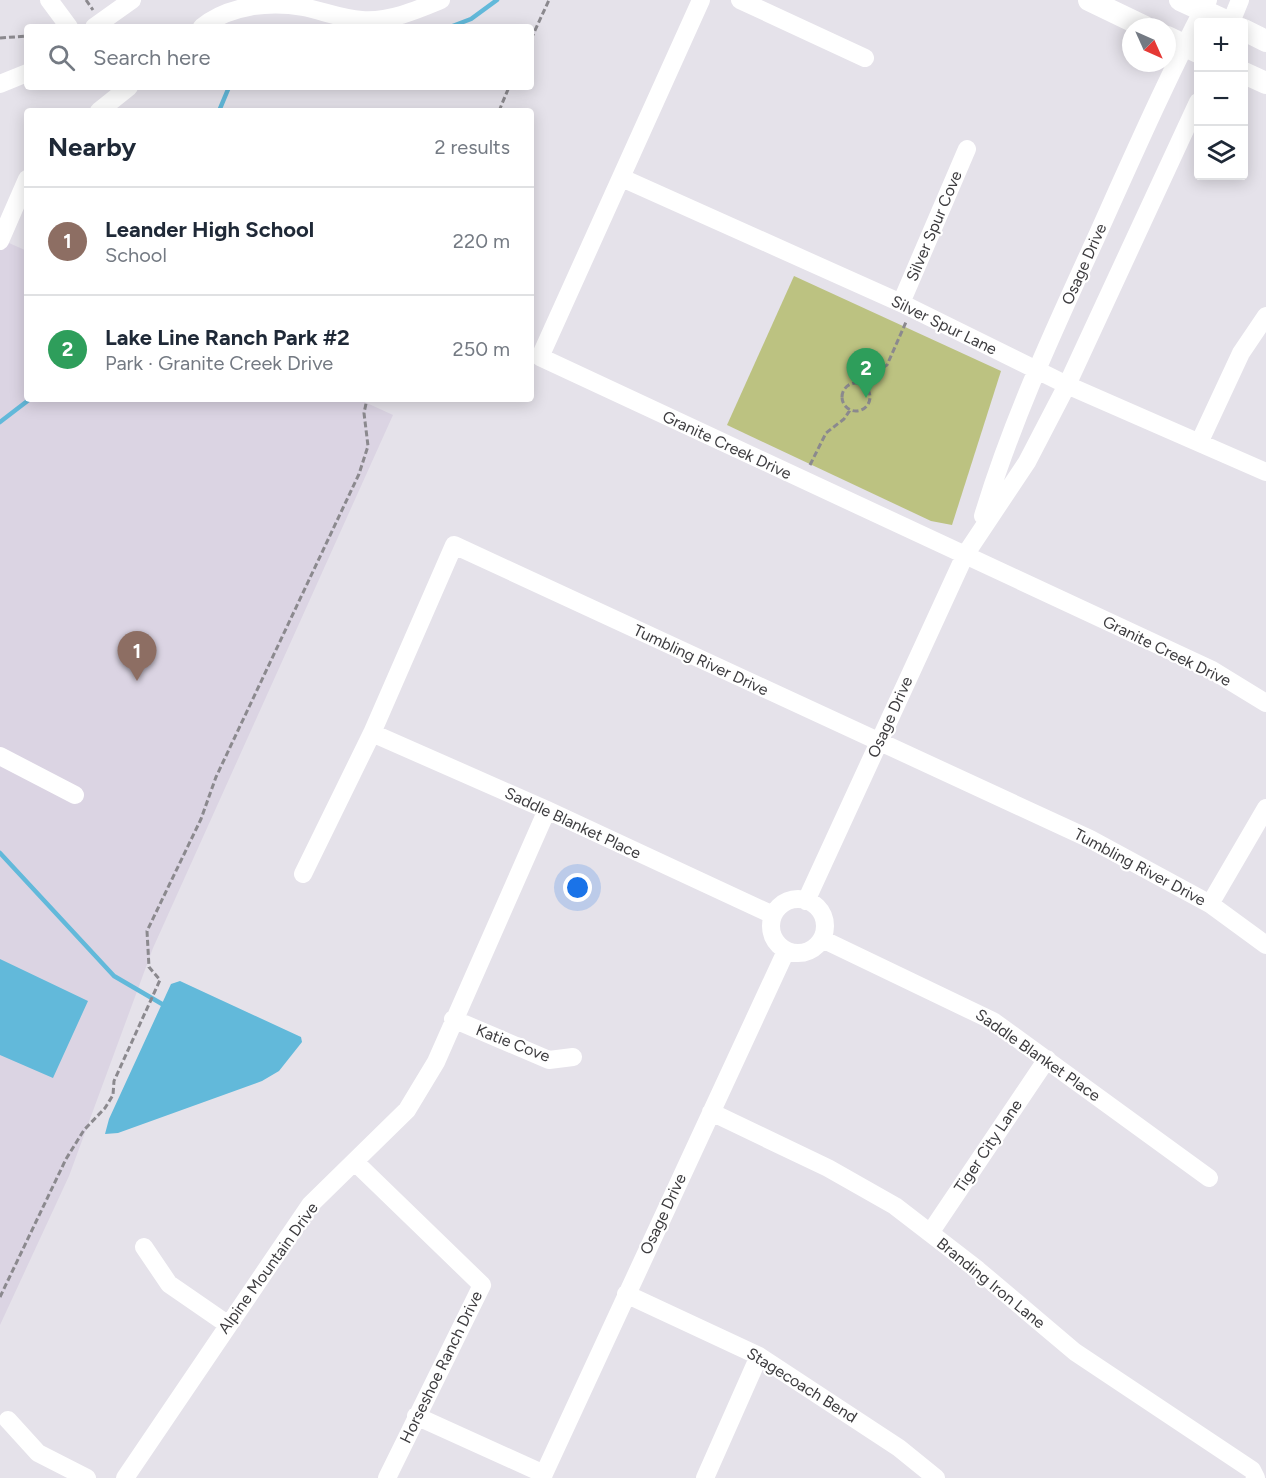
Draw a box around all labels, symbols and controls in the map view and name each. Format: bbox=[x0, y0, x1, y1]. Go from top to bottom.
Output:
north arrow bbox=[1122, 18, 1176, 72]
map controls bbox=[1194, 18, 1248, 180]
button: + bbox=[1194, 18, 1248, 72]
search box bbox=[24, 24, 534, 90]
icon: search bbox=[45, 41, 78, 74]
text: Search here bbox=[93, 44, 211, 71]
button: − bbox=[1194, 72, 1248, 126]
button: layers bbox=[1194, 126, 1248, 180]
text: Nearby bbox=[48, 131, 136, 163]
text: 2 results bbox=[434, 135, 510, 159]
street label: Silver Spur Cove bbox=[902, 168, 966, 284]
text: Leander High School bbox=[105, 216, 314, 243]
street label: Osage Drive bbox=[1058, 220, 1110, 308]
text: 1 bbox=[63, 229, 72, 253]
text: 220 m bbox=[453, 229, 510, 253]
text: School bbox=[105, 243, 167, 267]
street label: Silver Spur Lane bbox=[888, 291, 1000, 359]
text: Lake Line Ranch Park #2 bbox=[105, 324, 350, 351]
text: 2 bbox=[62, 337, 73, 361]
text: 250 m bbox=[453, 337, 510, 361]
pin: 2 bbox=[846, 348, 886, 398]
text: Park · Granite Creek Drive bbox=[105, 351, 333, 375]
street label: Granite Creek Drive bbox=[659, 407, 795, 483]
street label: Granite Creek Drive bbox=[1100, 612, 1234, 690]
street label: Tumbling River Drive bbox=[631, 620, 772, 700]
pin: 1 bbox=[118, 632, 156, 681]
street label: Osage Drive bbox=[864, 673, 916, 761]
street label: Saddle Blanket Place bbox=[502, 783, 644, 863]
street label: Tumbling River Drive bbox=[1071, 824, 1209, 910]
your location bbox=[563, 873, 592, 902]
street label: Saddle Blanket Place bbox=[972, 1005, 1104, 1105]
street label: Katie Cove bbox=[473, 1020, 553, 1066]
street label: Tiger City Lane bbox=[950, 1096, 1026, 1196]
street label: Osage Drive bbox=[636, 1170, 690, 1257]
street label: Alpine Mountain Drive bbox=[214, 1198, 322, 1337]
street label: Branding Iron Lane bbox=[933, 1234, 1049, 1333]
street label: Horseshoe Ranch Drive bbox=[396, 1288, 486, 1446]
street label: Stagecoach Bend bbox=[743, 1343, 861, 1427]

